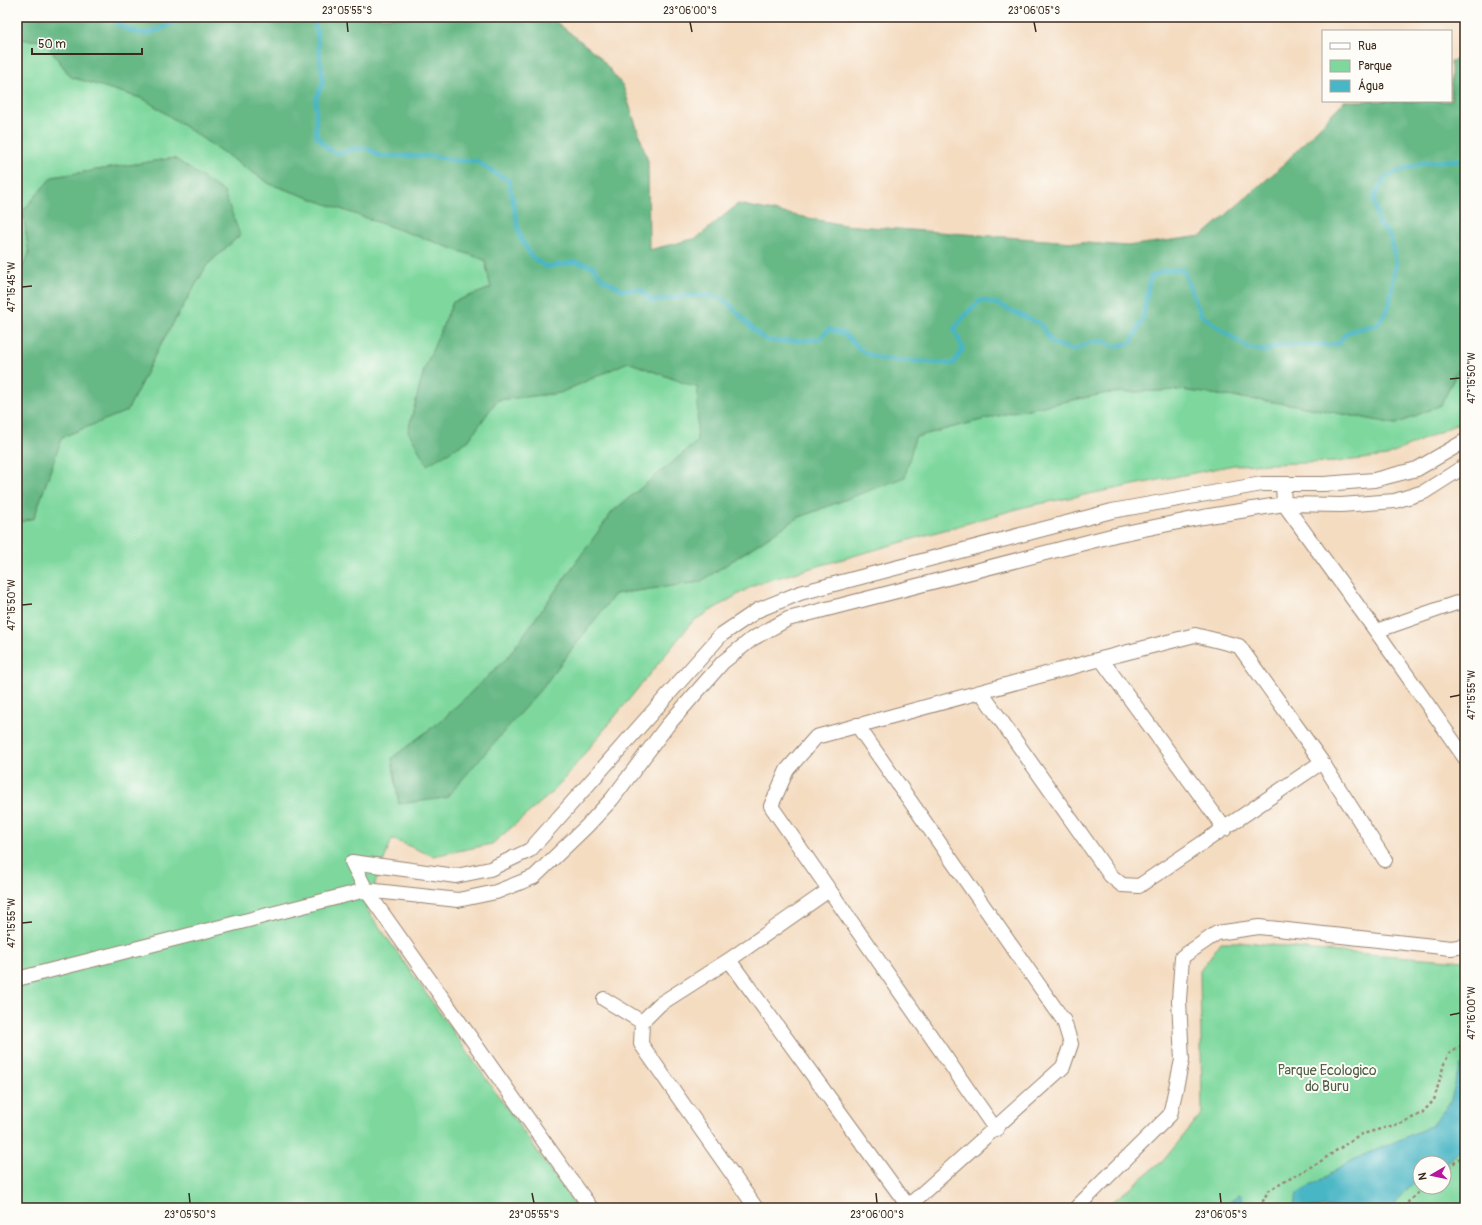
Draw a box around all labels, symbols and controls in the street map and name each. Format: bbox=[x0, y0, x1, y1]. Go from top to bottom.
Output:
text: 23°05'55"S bbox=[322, 5, 372, 17]
text: 23°06'00"S bbox=[663, 5, 717, 17]
text: 23°06'05"S bbox=[1008, 5, 1060, 17]
scale bar bbox=[32, 30, 142, 56]
legend bbox=[1322, 30, 1452, 102]
text: 50 m bbox=[38, 37, 66, 52]
text: Rua bbox=[1358, 39, 1377, 54]
text: Parque bbox=[1358, 59, 1392, 74]
text: Água bbox=[1358, 78, 1384, 94]
text: 47°15'45"W bbox=[6, 261, 18, 312]
text: 47°15'50"W bbox=[1466, 352, 1478, 404]
text: 47°15'50"W bbox=[6, 579, 18, 631]
text: 47°15'55"W bbox=[1466, 669, 1478, 720]
text: 47°15'55"W bbox=[6, 897, 18, 948]
text: 47°16'00"W bbox=[1466, 986, 1478, 1040]
park label: Parque Ecologico do Buru bbox=[1277, 1062, 1377, 1095]
north arrow bbox=[1412, 1155, 1452, 1195]
text: N bbox=[1416, 1171, 1430, 1181]
text: 23°05'50"S bbox=[164, 1209, 216, 1221]
text: 23°05'55"S bbox=[509, 1209, 559, 1221]
text: 23°06'00"S bbox=[850, 1209, 904, 1221]
text: 23°06'05"S bbox=[1195, 1209, 1247, 1221]

